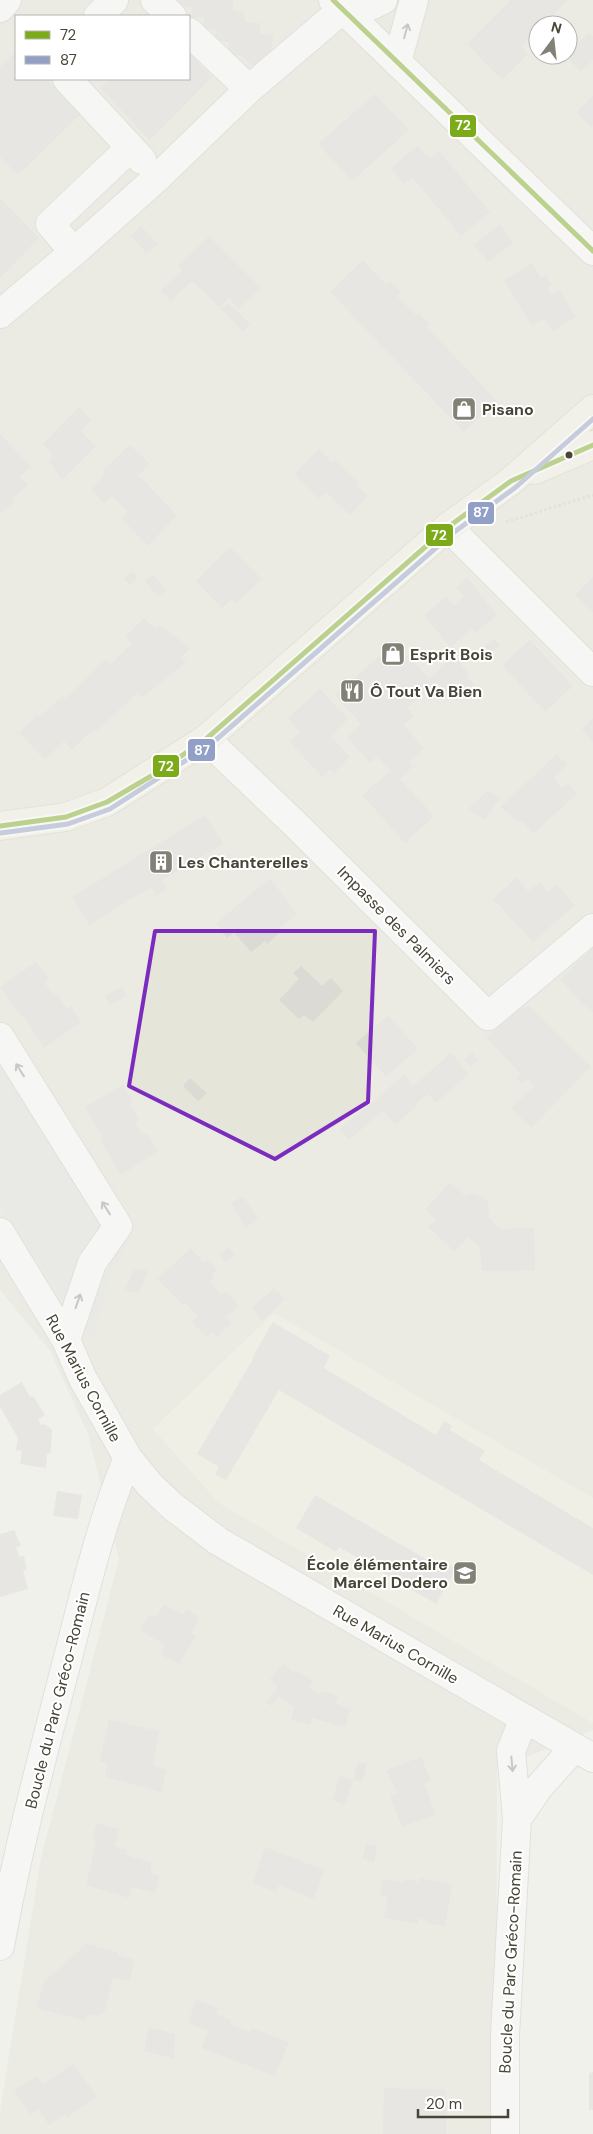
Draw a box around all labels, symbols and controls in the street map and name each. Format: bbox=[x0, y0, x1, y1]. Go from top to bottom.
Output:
legend bbox=[15, 15, 190, 80]
north arrow bbox=[528, 15, 578, 65]
text: N bbox=[549, 17, 564, 37]
one-way arrow bbox=[401, 23, 411, 39]
text: 72 bbox=[60, 25, 76, 45]
text: 87 bbox=[60, 50, 77, 70]
line badge: 72 bbox=[449, 114, 477, 138]
text: 72 bbox=[455, 116, 471, 134]
shop icon: Pisano bbox=[451, 396, 477, 422]
place label: Pisano bbox=[482, 399, 534, 420]
unlabelled marker bbox=[564, 450, 574, 460]
line badge: 87 bbox=[467, 501, 495, 525]
text: 87 bbox=[473, 503, 490, 521]
line badge: 72 bbox=[425, 523, 454, 547]
text: 72 bbox=[431, 526, 447, 544]
shop icon: Esprit Bois bbox=[380, 641, 406, 667]
place label: Esprit Bois bbox=[410, 644, 493, 665]
restaurant icon: Ô Tout Va Bien bbox=[339, 678, 365, 704]
place label: Ô Tout Va Bien bbox=[370, 681, 482, 702]
line badge: 87 bbox=[187, 738, 216, 762]
text: 87 bbox=[194, 741, 211, 759]
line badge: 72 bbox=[152, 754, 180, 778]
text: 72 bbox=[158, 757, 174, 775]
building icon: Les Chanterelles bbox=[148, 849, 174, 875]
place label: Les Chanterelles bbox=[178, 852, 309, 873]
street label: Impasse des Palmiers bbox=[333, 861, 461, 989]
one-way arrow bbox=[15, 1064, 25, 1078]
one-way arrow bbox=[101, 1202, 111, 1216]
one-way arrow bbox=[73, 1293, 83, 1309]
street label: Rue Marius Cornille bbox=[41, 1311, 126, 1446]
place label: École élémentaire Marcel Dodero bbox=[307, 1554, 448, 1593]
school or university icon: École élémentaire Marcel Dodero bbox=[452, 1560, 478, 1586]
street label: Boucle du Parc Gréco-Romain bbox=[20, 1589, 95, 1811]
street label: Rue Marius Cornille bbox=[329, 1600, 462, 1689]
one-way arrow bbox=[507, 1756, 517, 1772]
street label: Boucle du Parc Gréco-Romain bbox=[494, 1850, 527, 2074]
scale bar bbox=[418, 2086, 508, 2118]
text: 20 m bbox=[426, 2094, 462, 2114]

